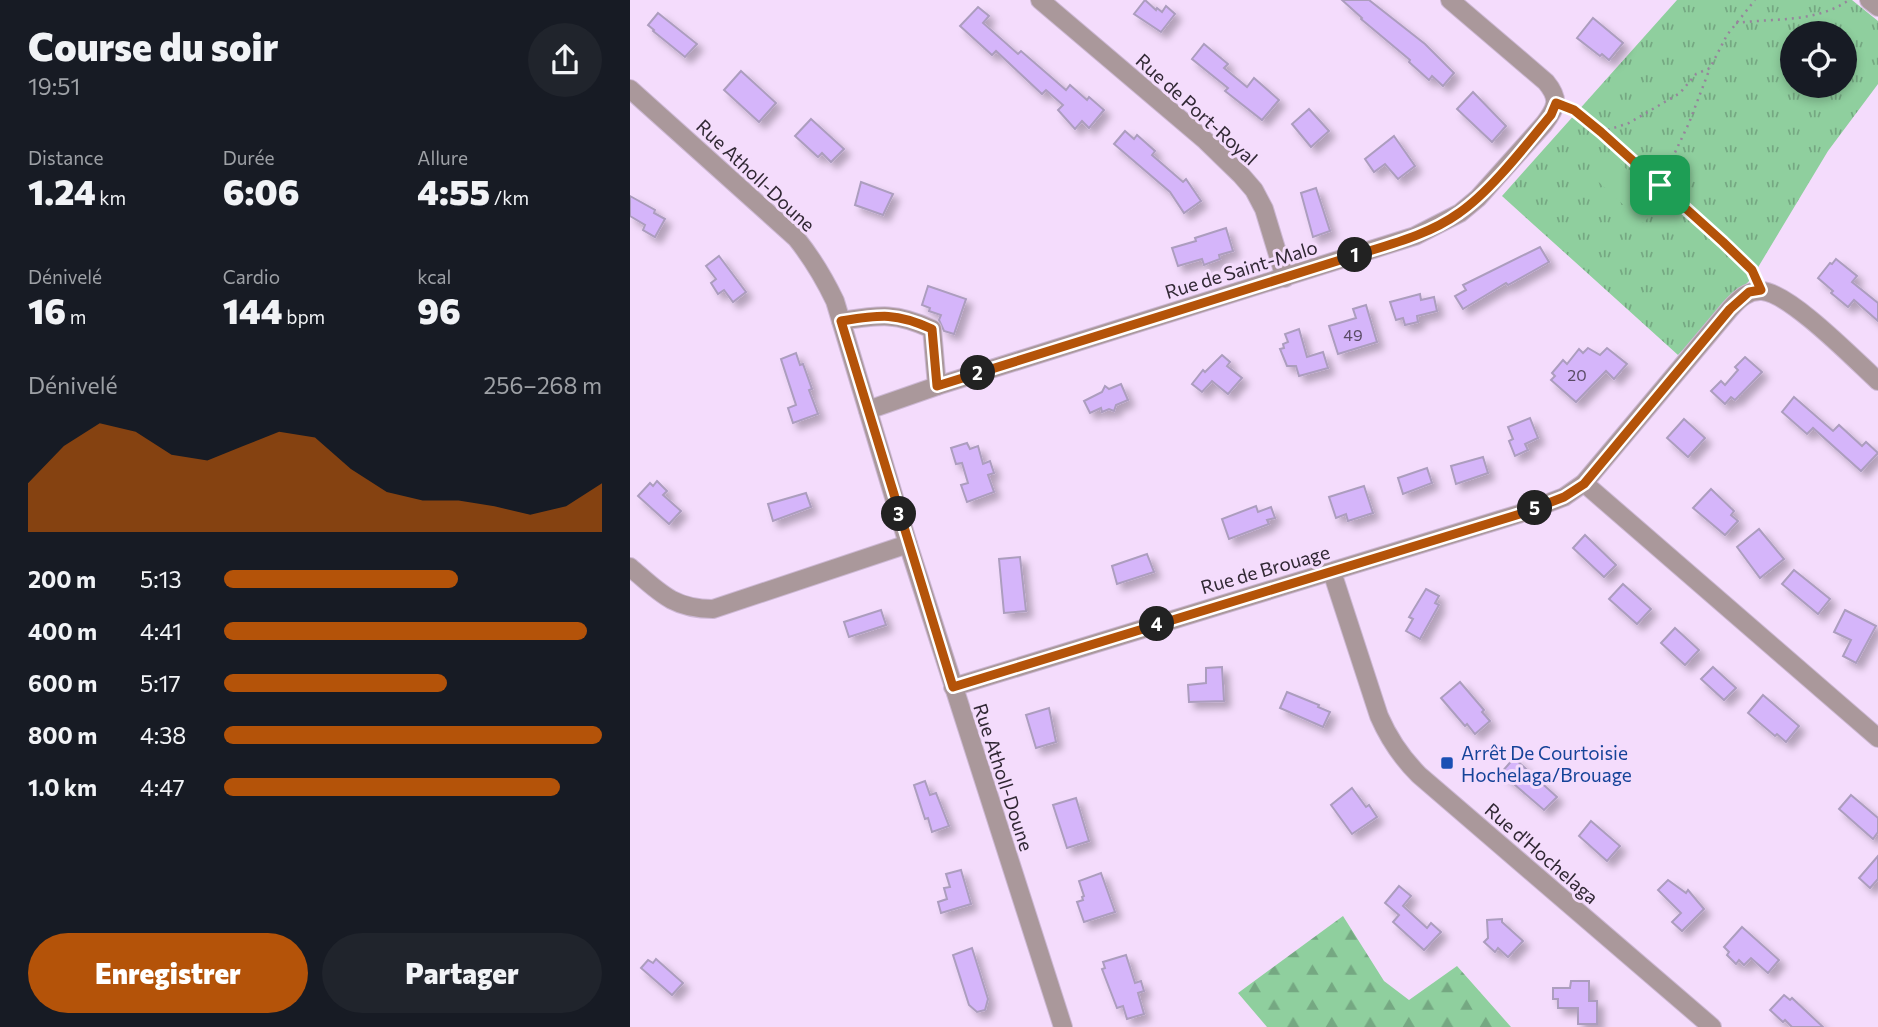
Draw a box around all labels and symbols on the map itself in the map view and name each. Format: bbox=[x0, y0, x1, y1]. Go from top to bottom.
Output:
street label: Rue de Port-Royal bbox=[1132, 48, 1262, 170]
street label: Rue Atholl-Doune bbox=[692, 114, 820, 236]
pin bbox=[1630, 155, 1690, 215]
street label: Rue de Saint-Malo bbox=[1162, 235, 1320, 303]
pin: 1 bbox=[1338, 238, 1372, 272]
house number: 49 bbox=[1343, 325, 1363, 344]
pin: 2 bbox=[960, 356, 996, 390]
house number: 20 bbox=[1567, 365, 1587, 384]
pin: 5 bbox=[1518, 490, 1552, 526]
pin: 3 bbox=[882, 496, 916, 532]
street label: Rue de Brouage bbox=[1198, 540, 1332, 598]
pin: 4 bbox=[1140, 606, 1174, 642]
street label: Rue Atholl-Doune bbox=[969, 700, 1039, 854]
place label: Arrêt De Courtoisie Hochelaga/Brouage bbox=[1461, 741, 1632, 786]
marker: Arrêt De Courtoisie Hochelaga/Brouage bbox=[1439, 755, 1455, 771]
street label: Rue d'Hochelaga bbox=[1481, 798, 1603, 908]

